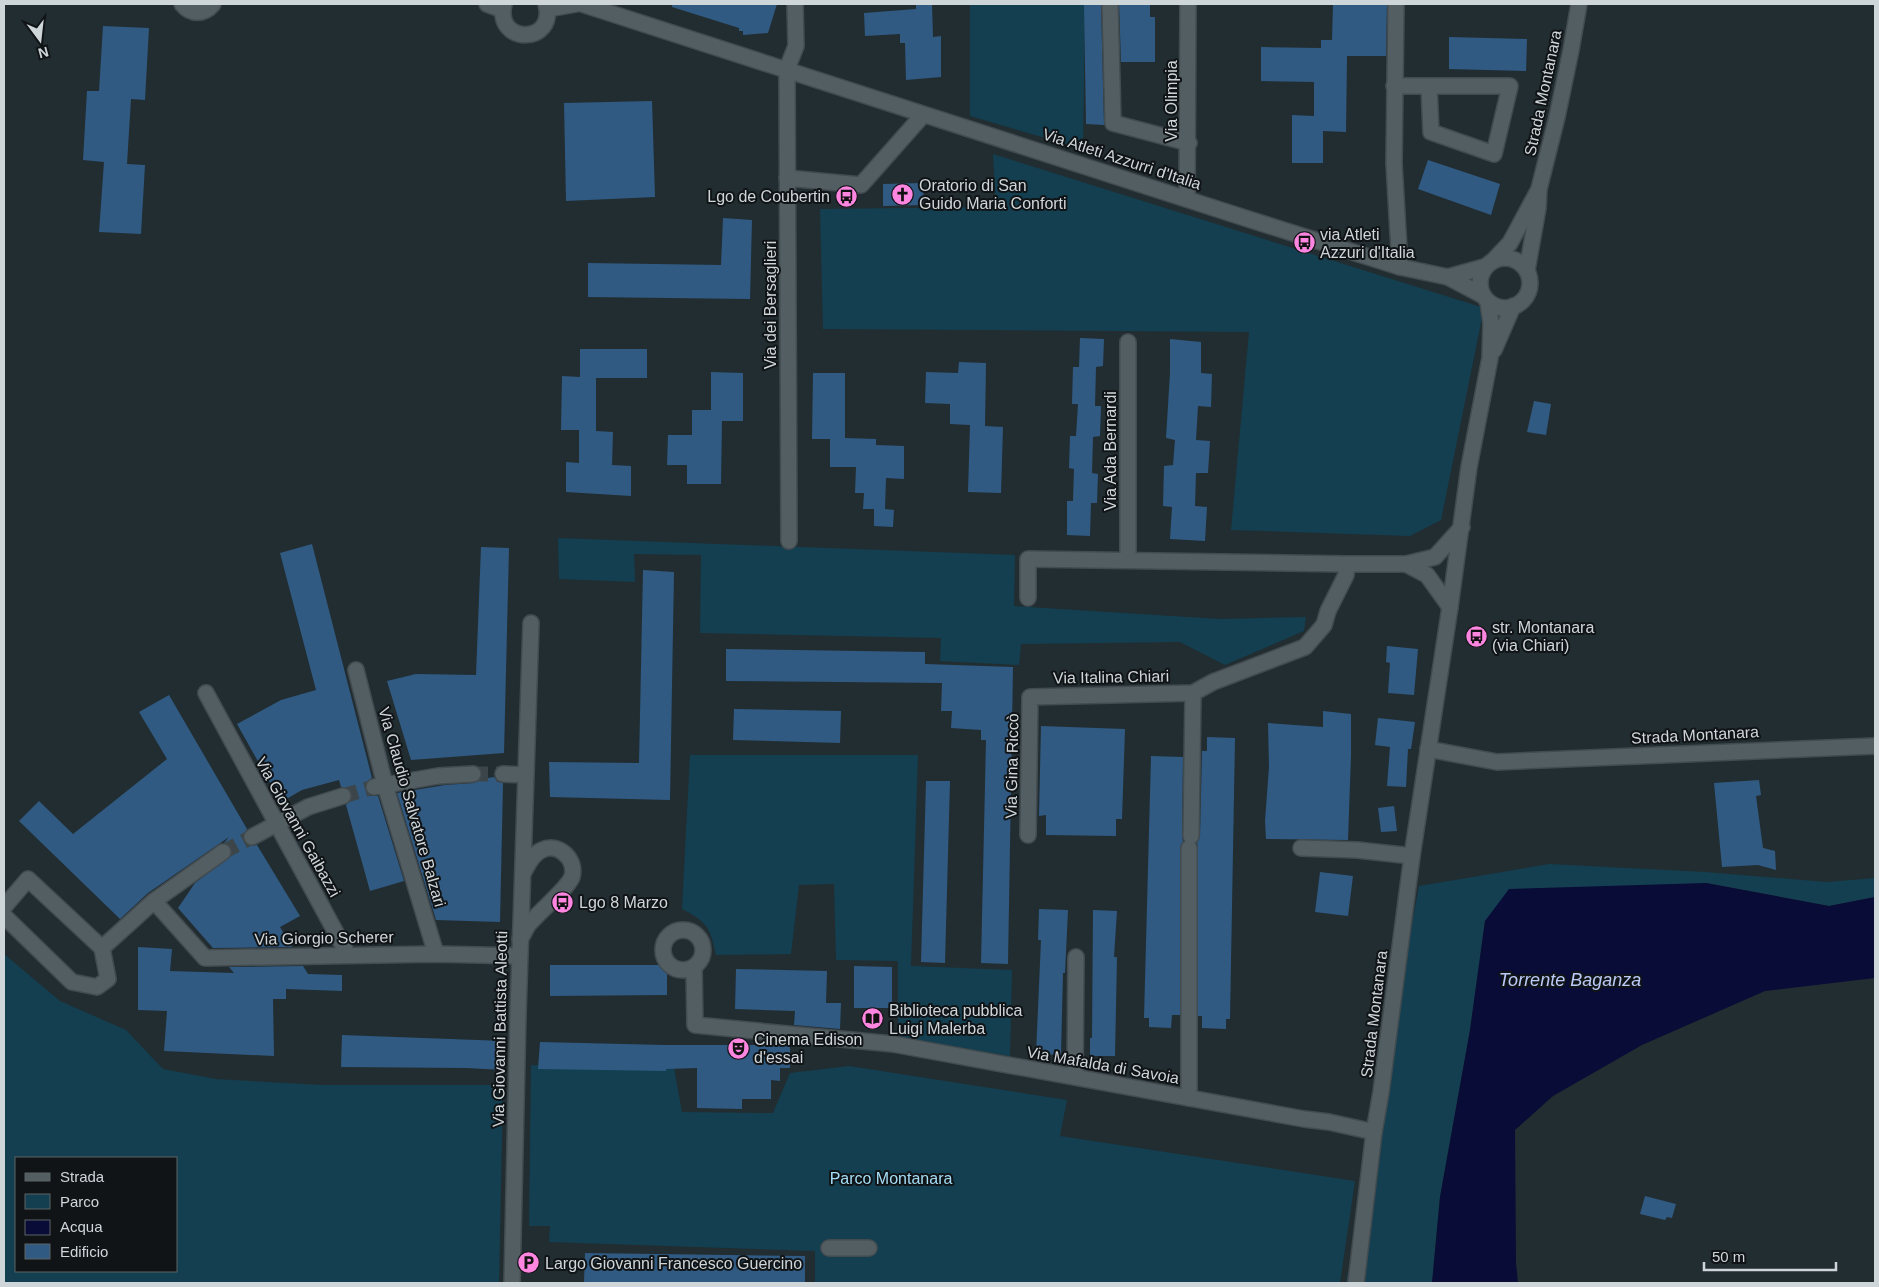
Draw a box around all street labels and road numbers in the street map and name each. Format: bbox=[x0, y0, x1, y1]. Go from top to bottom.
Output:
street label: Strada Montanara bbox=[1521, 28, 1565, 157]
street label: Via Olimpia bbox=[1163, 60, 1180, 142]
street label: Via Atleti Azzurri d'Italia bbox=[1041, 125, 1203, 193]
street label: Via dei Bersaglieri bbox=[762, 241, 779, 369]
street label: Via Ada Bernardi bbox=[1102, 391, 1119, 511]
street label: Via Italina Chiari bbox=[1053, 667, 1169, 687]
street label: Via Claudio Salvatore Balzari bbox=[375, 705, 449, 909]
street label: Via Gina Riccò bbox=[1003, 713, 1021, 819]
street label: Strada Montanara bbox=[1631, 723, 1759, 747]
street label: Via Giovanni Gaibazzi bbox=[252, 754, 344, 900]
street label: Via Giorgio Scherer bbox=[254, 928, 394, 948]
street label: Via Giovanni Battista Aleotti bbox=[490, 931, 510, 1127]
street label: Strada Montanara bbox=[1358, 949, 1390, 1079]
street label: Via Mafalda di Savoia bbox=[1025, 1043, 1181, 1087]

